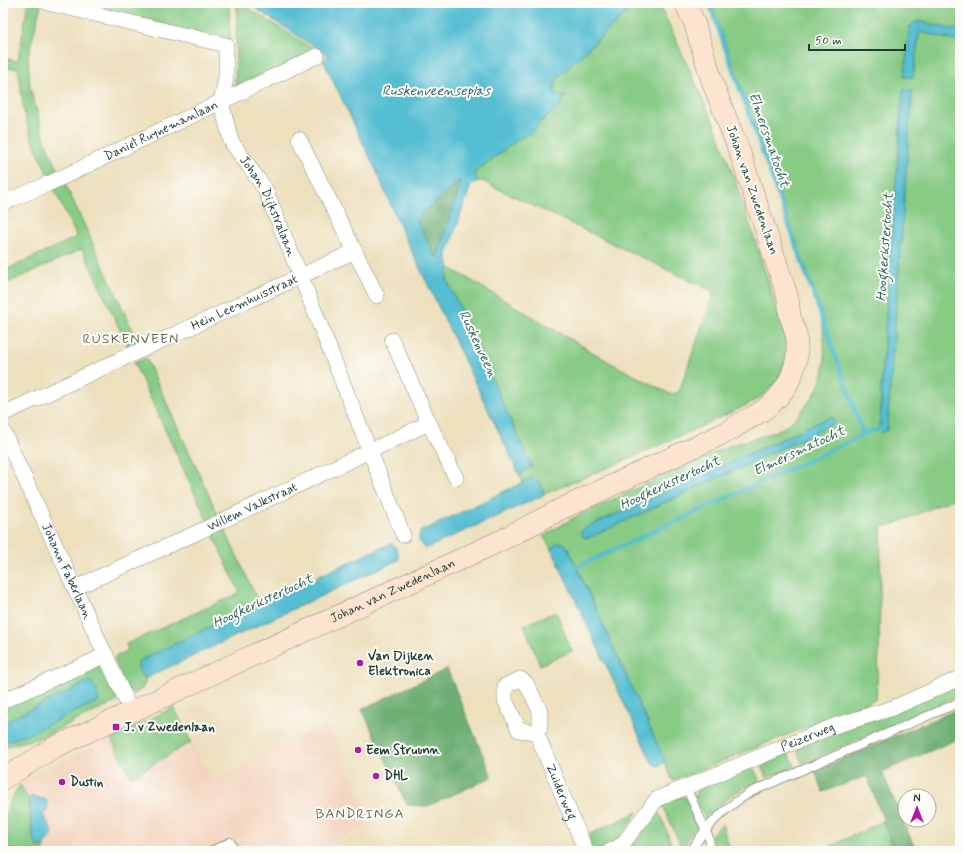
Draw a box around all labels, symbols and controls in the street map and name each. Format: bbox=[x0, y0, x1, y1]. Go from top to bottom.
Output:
scale bar bbox=[809, 26, 905, 52]
text: 50 m bbox=[815, 33, 842, 49]
water label: Ruskenveenseplas bbox=[382, 82, 492, 100]
water label: Elmersmatocht bbox=[744, 90, 794, 191]
street label: Daniël Ruynemanlaan bbox=[101, 96, 221, 164]
street label: Johan van Zwedenlaan bbox=[722, 123, 782, 257]
street label: Johan Dijkstralaan bbox=[235, 152, 300, 259]
water label: Hoogkerkstertocht bbox=[872, 191, 900, 302]
street label: Hein Leemhuisstraat bbox=[188, 270, 301, 334]
water label: Ruskenveen bbox=[455, 307, 501, 381]
district label: RUSKENVEEN bbox=[83, 330, 179, 348]
water label: Elmersmatocht bbox=[750, 422, 849, 480]
water label: Hoogkerkstertocht bbox=[617, 451, 725, 516]
street label: Willem Valkstraat bbox=[204, 478, 300, 535]
street label: Johann Faberlaan bbox=[38, 520, 96, 622]
street label: Johan van Zwedenlaan bbox=[327, 554, 458, 627]
water label: Hoogkerkstertocht bbox=[210, 569, 318, 634]
place label: Van Dijken Elektronica bbox=[368, 648, 435, 680]
marker: Van Dijken Elektronica bbox=[355, 658, 365, 668]
street label: Peizerweg bbox=[778, 718, 837, 756]
place label: J. v Zwedenlaan bbox=[124, 719, 215, 736]
marker: J. v Zwedenlaan bbox=[111, 722, 121, 732]
place label: Eem Struunn bbox=[366, 742, 440, 759]
marker: Eem Struunn bbox=[353, 745, 363, 755]
street label: Zuiderweg bbox=[542, 761, 581, 823]
place label: DHL bbox=[384, 768, 408, 785]
marker: DHL bbox=[371, 771, 381, 781]
place label: Dustin bbox=[70, 774, 104, 791]
marker: Dustin bbox=[57, 777, 67, 787]
north arrow bbox=[897, 788, 937, 828]
text: N bbox=[913, 792, 921, 806]
district label: BANDRINGA bbox=[315, 805, 405, 823]

